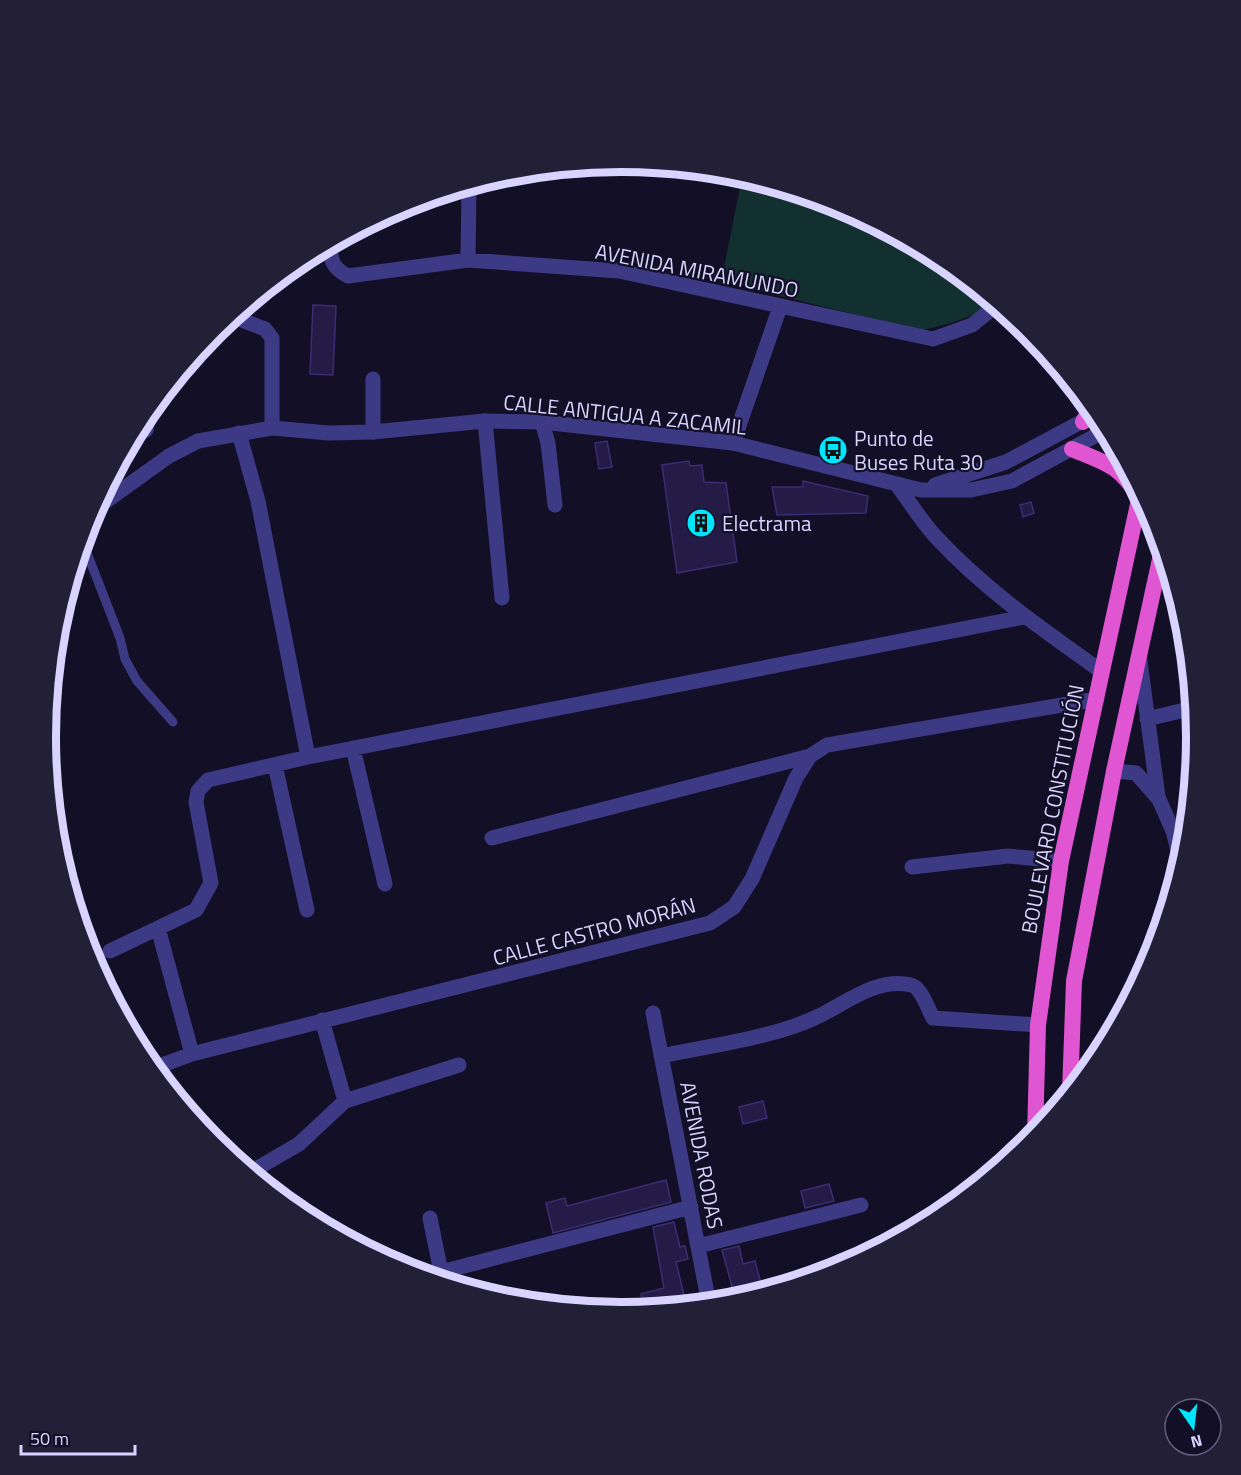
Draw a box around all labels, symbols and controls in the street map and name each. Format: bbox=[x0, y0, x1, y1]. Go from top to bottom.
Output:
street label: AVENIDA MIRAMUNDO bbox=[593, 235, 801, 305]
street label: CALLE ANTIGUA A ZACAMIL bbox=[502, 385, 748, 443]
place label: Punto de Buses Ruta 30 bbox=[854, 422, 983, 478]
bus stop icon: Punto de Buses Ruta 30 bbox=[817, 434, 849, 466]
building icon: Electrama bbox=[685, 507, 717, 539]
place label: Electrama bbox=[722, 507, 812, 539]
street label: BOULEVARD CONSTITUCIÓN bbox=[1012, 682, 1092, 936]
street label: CALLE CASTRO MORÁN bbox=[489, 889, 699, 973]
street label: AVENIDA RODAS bbox=[672, 1079, 732, 1231]
north arrow bbox=[1163, 1397, 1223, 1457]
scale bar bbox=[21, 1418, 135, 1456]
text: 50 m bbox=[30, 1425, 69, 1452]
text: N bbox=[1188, 1429, 1205, 1455]

